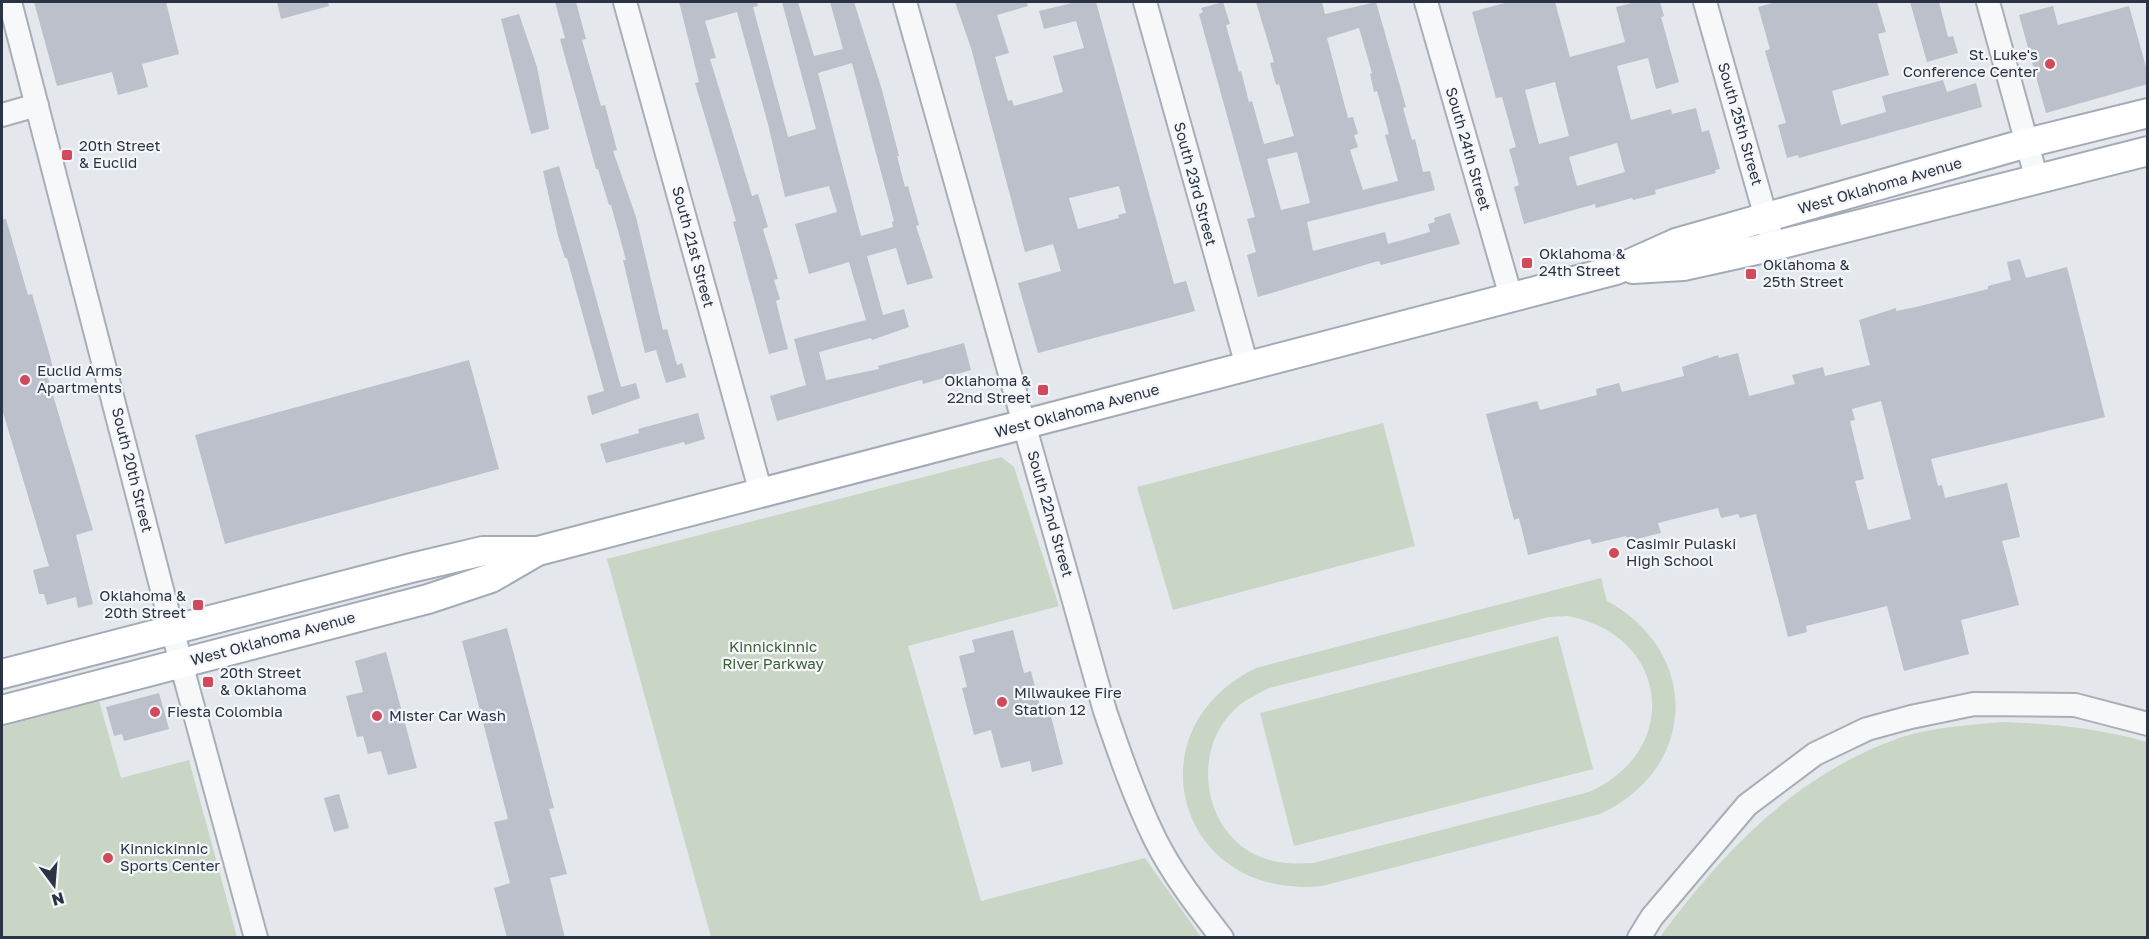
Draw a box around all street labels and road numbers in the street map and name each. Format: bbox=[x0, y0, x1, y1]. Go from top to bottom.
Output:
street label: South 25th Street bbox=[1715, 60, 1767, 187]
street label: South 24th Street bbox=[1443, 85, 1495, 213]
street label: South 23rd Street bbox=[1171, 120, 1221, 248]
street label: West Oklahoma Avenue bbox=[1796, 153, 1964, 217]
street label: South 21st Street bbox=[669, 184, 719, 309]
street label: West Oklahoma Avenue bbox=[992, 379, 1161, 441]
street label: South 20th Street bbox=[109, 405, 157, 534]
street label: South 22nd Street bbox=[1024, 448, 1078, 579]
street label: West Oklahoma Avenue bbox=[188, 607, 357, 669]

